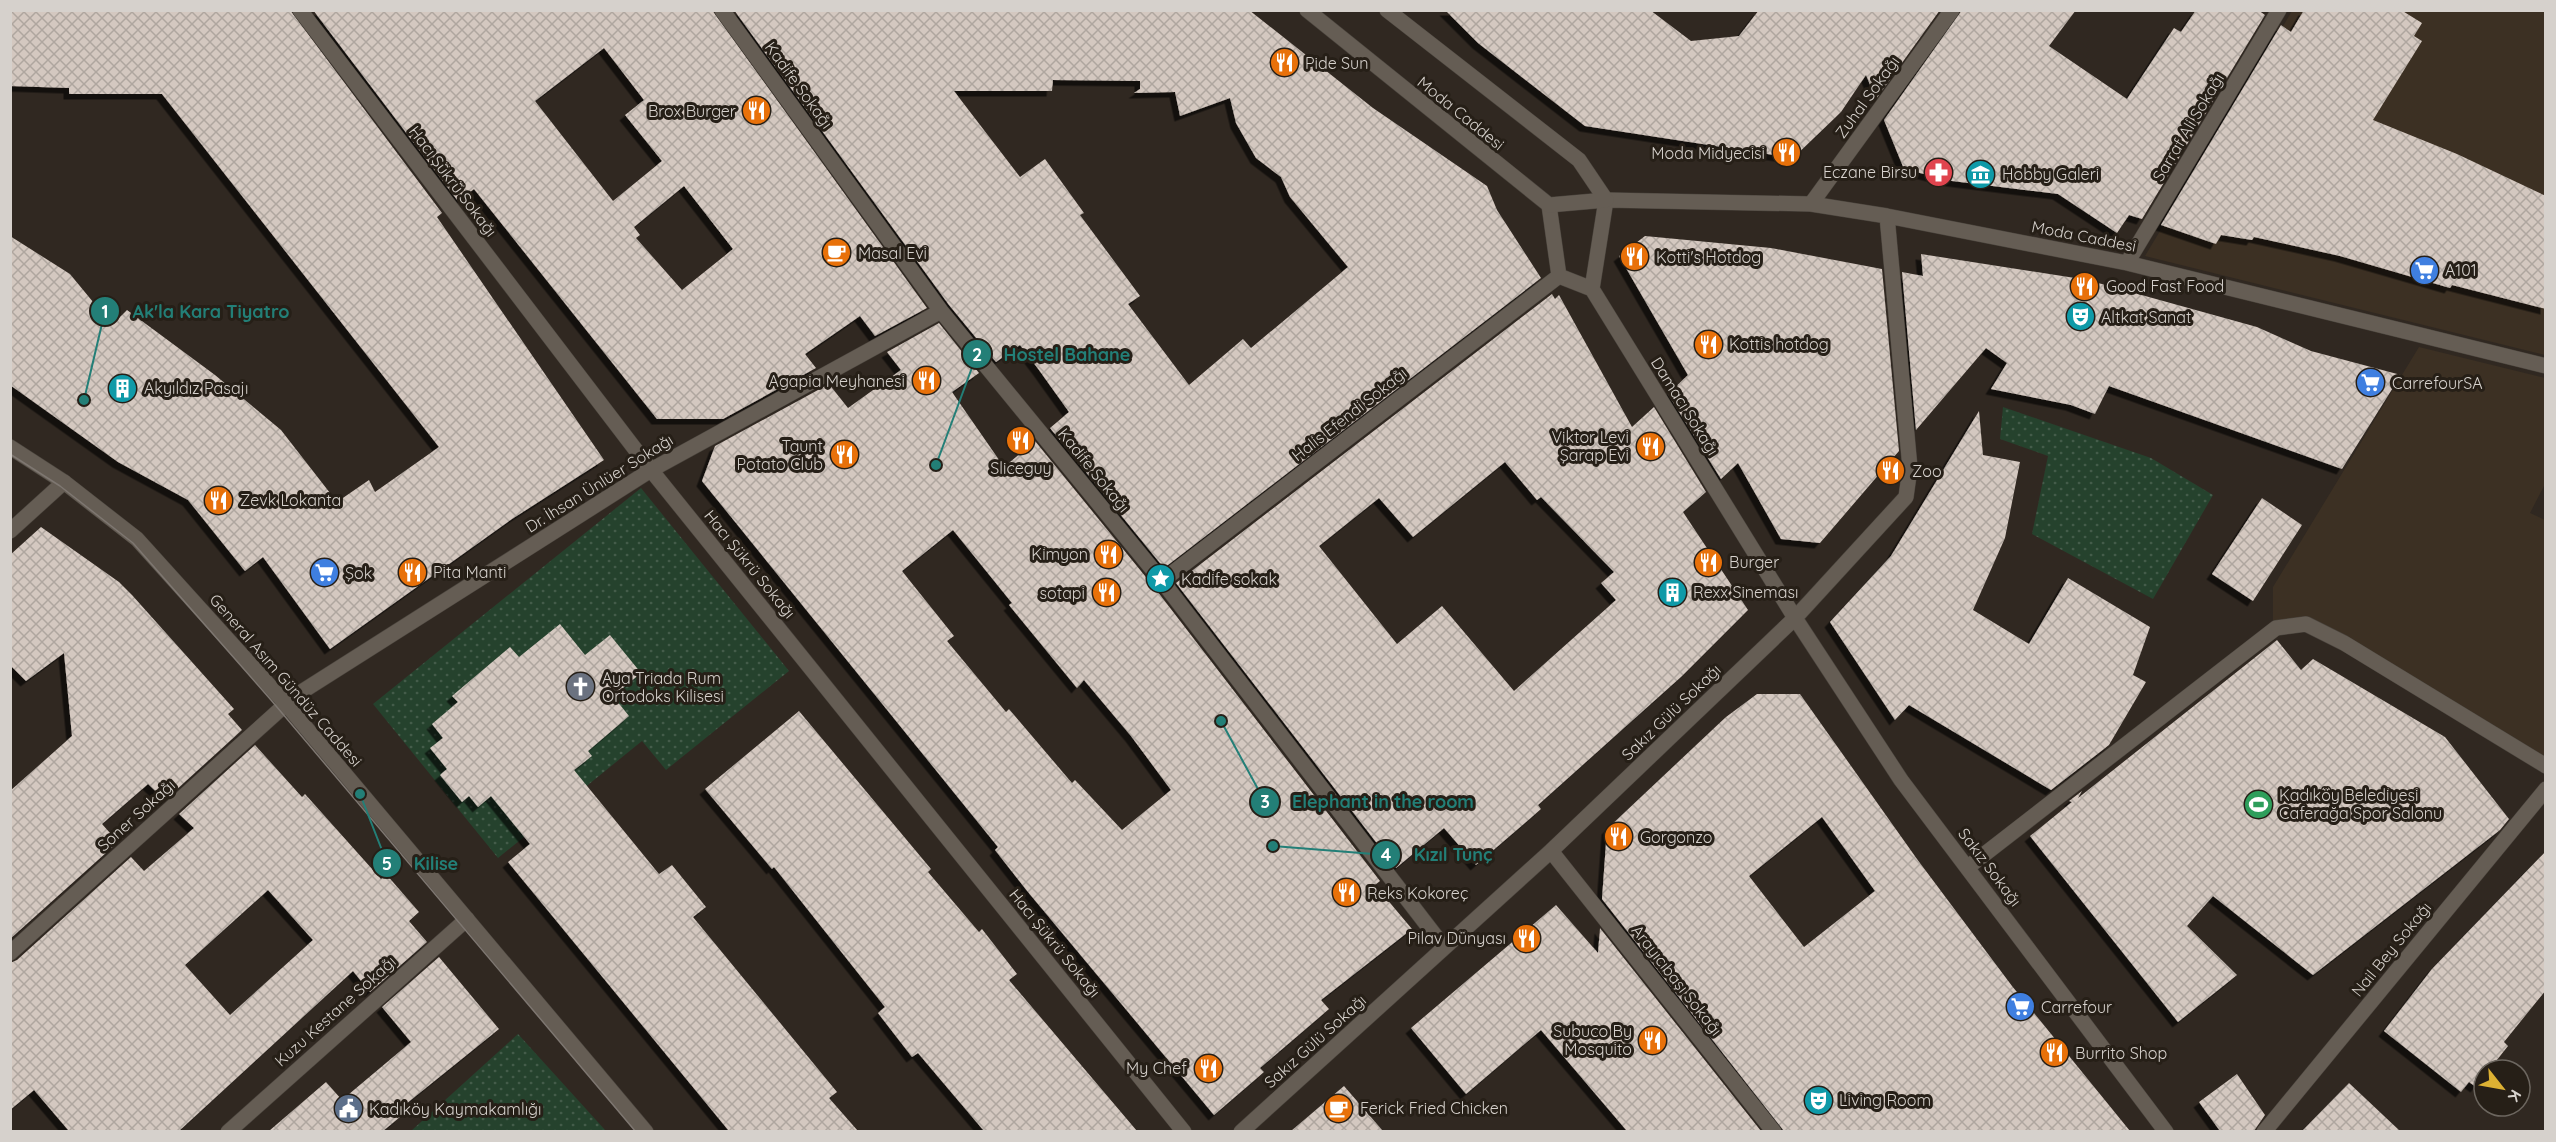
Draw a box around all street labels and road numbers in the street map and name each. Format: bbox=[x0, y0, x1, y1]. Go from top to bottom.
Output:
street label: Kadife Sokağı bbox=[761, 38, 837, 132]
street label: Zuhal Sokağı bbox=[1831, 52, 1903, 142]
street label: Sarraf Ali Sokağı bbox=[2148, 69, 2228, 185]
street label: Moda Caddesi bbox=[1413, 72, 1509, 154]
street label: Hacı Şükrü Sokağı bbox=[405, 122, 501, 240]
street label: Moda Caddesi bbox=[2030, 216, 2138, 256]
street label: Damacı Sokağı bbox=[1647, 353, 1723, 459]
street label: Halis Efendi Sokağı bbox=[1287, 363, 1411, 465]
street label: Kadife Sokağı bbox=[1054, 424, 1134, 516]
street label: Dr. İhsan Ünlüer Sokağı bbox=[521, 429, 677, 537]
street label: Hacı Şükrü Sokağı bbox=[700, 506, 800, 622]
street label: General Asım Gündüz Caddesi bbox=[205, 589, 367, 771]
street label: Sakız Gülü Sokağı bbox=[1617, 660, 1725, 764]
street label: Soner Sokağı bbox=[93, 775, 179, 855]
street label: Sakız Sokağı bbox=[1954, 824, 2026, 910]
street label: Hacı Şükrü Sokağı bbox=[1005, 885, 1105, 1001]
street label: Nail Bey Sokağı bbox=[2347, 898, 2435, 1000]
street label: Arayıcıbaşı Sokağı bbox=[1628, 921, 1726, 1039]
street label: Kuzu Kestane Sokağı bbox=[270, 951, 400, 1071]
street label: Sakız Gülü Sokağı bbox=[1260, 990, 1370, 1092]

